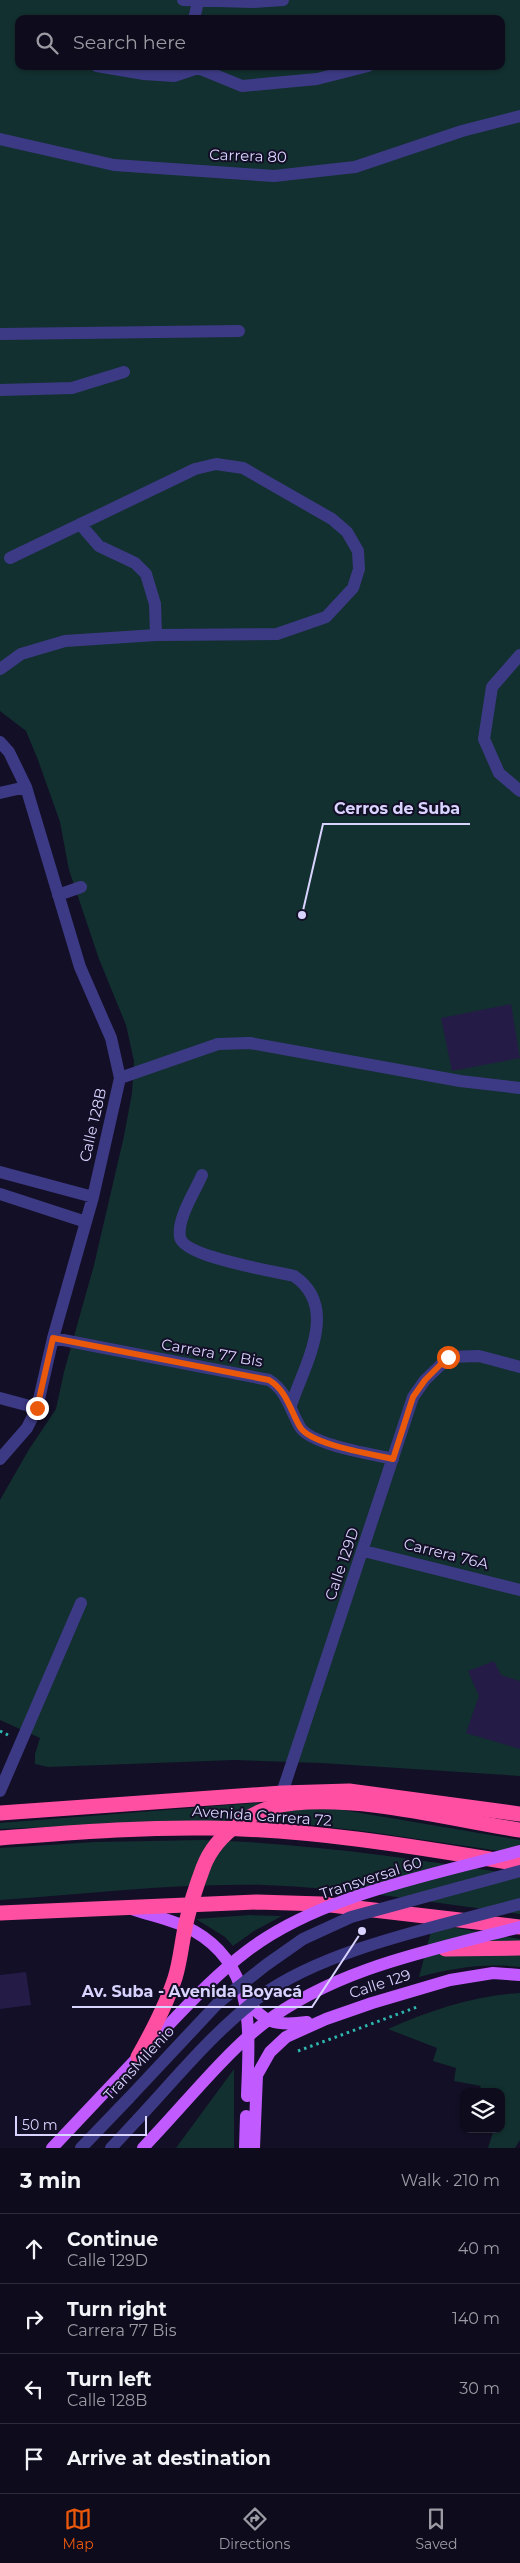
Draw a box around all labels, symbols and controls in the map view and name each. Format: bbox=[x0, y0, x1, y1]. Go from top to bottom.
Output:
search box bbox=[15, 15, 505, 70]
icon: search bbox=[33, 29, 61, 57]
text: Search here bbox=[73, 31, 186, 54]
street label: Carrera 80 bbox=[209, 145, 287, 166]
callout: Cerros de Suba bbox=[323, 793, 470, 824]
text: Cerros de Suba bbox=[334, 799, 460, 818]
street label: Calle 128B bbox=[75, 1086, 110, 1164]
street label: Carrera 77 Bis bbox=[160, 1334, 264, 1371]
route start bbox=[437, 1346, 460, 1369]
route end bbox=[26, 1397, 49, 1420]
street label: Calle 129D bbox=[320, 1525, 363, 1603]
street label: Carrera 76A bbox=[402, 1534, 491, 1573]
street label: Avenida Carrera 72 bbox=[191, 1801, 333, 1830]
street label: Transversal 60 bbox=[317, 1852, 424, 1903]
street label: Calle 129 bbox=[347, 1965, 413, 2002]
callout: Av. Suba - Avenida Boyacá bbox=[72, 1976, 312, 2007]
text: Av. Suba - Avenida Boyacá bbox=[81, 1982, 302, 2001]
street label: TransMilenio bbox=[99, 2021, 178, 2104]
map controls bbox=[460, 2088, 505, 2133]
button: layers bbox=[460, 2088, 505, 2133]
scale bar bbox=[15, 2113, 148, 2136]
text: 50 m bbox=[22, 2116, 58, 2134]
text: 3 min bbox=[20, 2168, 81, 2193]
text: Walk · 210 m bbox=[401, 2171, 500, 2190]
text: Continue bbox=[67, 2228, 158, 2251]
icon: ahead bbox=[20, 2235, 48, 2263]
text: 40 m bbox=[458, 2239, 500, 2258]
text: Calle 129D bbox=[67, 2251, 148, 2270]
text: Turn right bbox=[67, 2298, 167, 2321]
icon: right bbox=[20, 2305, 48, 2333]
text: 140 m bbox=[452, 2309, 500, 2328]
text: Carrera 77 Bis bbox=[67, 2321, 176, 2340]
text: Turn left bbox=[67, 2368, 152, 2391]
icon: left bbox=[20, 2375, 48, 2403]
text: 30 m bbox=[459, 2379, 500, 2398]
text: Calle 128B bbox=[67, 2391, 147, 2410]
icon: arrive bbox=[20, 2445, 48, 2473]
text: Arrive at destination bbox=[67, 2447, 271, 2470]
tab: Map bbox=[63, 2505, 94, 2553]
tab: Directions bbox=[219, 2505, 290, 2553]
tab: Saved bbox=[415, 2505, 457, 2553]

